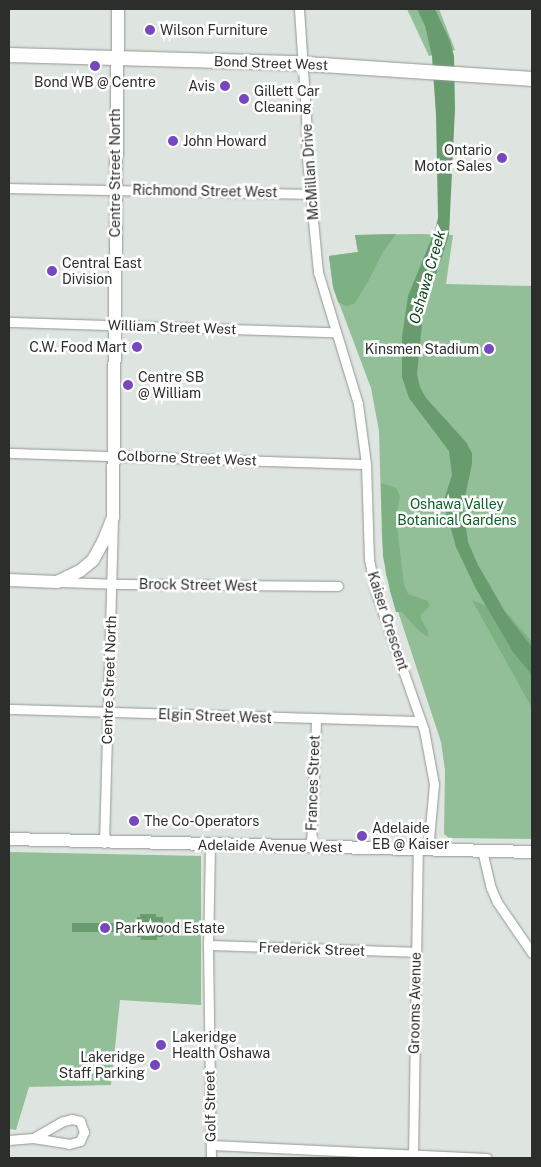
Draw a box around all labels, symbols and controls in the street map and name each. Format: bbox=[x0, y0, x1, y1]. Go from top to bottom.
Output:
place label: Wilson Furniture bbox=[160, 22, 268, 38]
marker: Wilson Furniture bbox=[144, 24, 156, 36]
street label: Bond Street West bbox=[214, 53, 328, 73]
marker: Bond WB @ Centre bbox=[89, 60, 101, 72]
place label: Bond WB @ Centre bbox=[34, 74, 156, 90]
place label: Avis bbox=[188, 78, 215, 94]
marker: Avis bbox=[219, 80, 231, 92]
place label: Gillett Car Cleaning bbox=[254, 83, 320, 115]
marker: Gillett Car Cleaning bbox=[238, 93, 250, 105]
street label: Centre Street North bbox=[107, 109, 123, 237]
street label: McMillan Drive bbox=[298, 123, 322, 221]
place label: John Howard bbox=[183, 133, 267, 149]
marker: John Howard bbox=[167, 135, 179, 147]
place label: Ontario Motor Sales bbox=[414, 142, 492, 174]
marker: Ontario Motor Sales bbox=[496, 152, 508, 164]
street label: Richmond Street West bbox=[132, 181, 278, 201]
water label: Oshawa Creek bbox=[405, 228, 449, 326]
place label: Central East Division bbox=[62, 255, 142, 288]
marker: Central East Division bbox=[46, 265, 58, 277]
street label: William Street West bbox=[107, 316, 237, 338]
place label: C.W. Food Mart bbox=[29, 339, 127, 355]
marker: C.W. Food Mart bbox=[131, 341, 143, 353]
place label: Kinsmen Stadium bbox=[365, 341, 479, 357]
marker: Kinsmen Stadium bbox=[483, 343, 495, 355]
place label: Centre SB @ William bbox=[138, 369, 204, 402]
marker: Centre SB @ William bbox=[122, 379, 134, 391]
street label: Colborne Street West bbox=[117, 447, 257, 469]
park label: Oshawa Valley Botanical Gardens bbox=[397, 496, 517, 528]
street label: Kaiser Crescent bbox=[364, 569, 412, 673]
street label: Brock Street West bbox=[139, 576, 257, 594]
street label: Centre Street North bbox=[98, 615, 120, 745]
street label: Elgin Street West bbox=[158, 706, 272, 726]
street label: Frances Street bbox=[303, 735, 323, 831]
place label: The Co-Operators bbox=[144, 813, 259, 829]
marker: The Co-Operators bbox=[128, 815, 140, 827]
place label: Adelaide EB @ Kaiser bbox=[372, 820, 450, 852]
marker: Adelaide EB @ Kaiser bbox=[356, 830, 368, 842]
street label: Adelaide Avenue West bbox=[197, 836, 343, 856]
place label: Parkwood Estate bbox=[115, 920, 225, 936]
marker: Parkwood Estate bbox=[99, 922, 111, 934]
street label: Frederick Street bbox=[258, 939, 366, 959]
street label: Grooms Avenue bbox=[406, 952, 424, 1054]
place label: Lakeridge Health Oshawa bbox=[172, 1029, 270, 1062]
marker: Lakeridge Health Oshawa bbox=[154, 1038, 168, 1052]
place label: Lakeridge Staff Parking bbox=[59, 1049, 145, 1082]
marker: Lakeridge Staff Parking bbox=[149, 1059, 161, 1071]
street label: Golf Street bbox=[201, 1070, 219, 1142]

